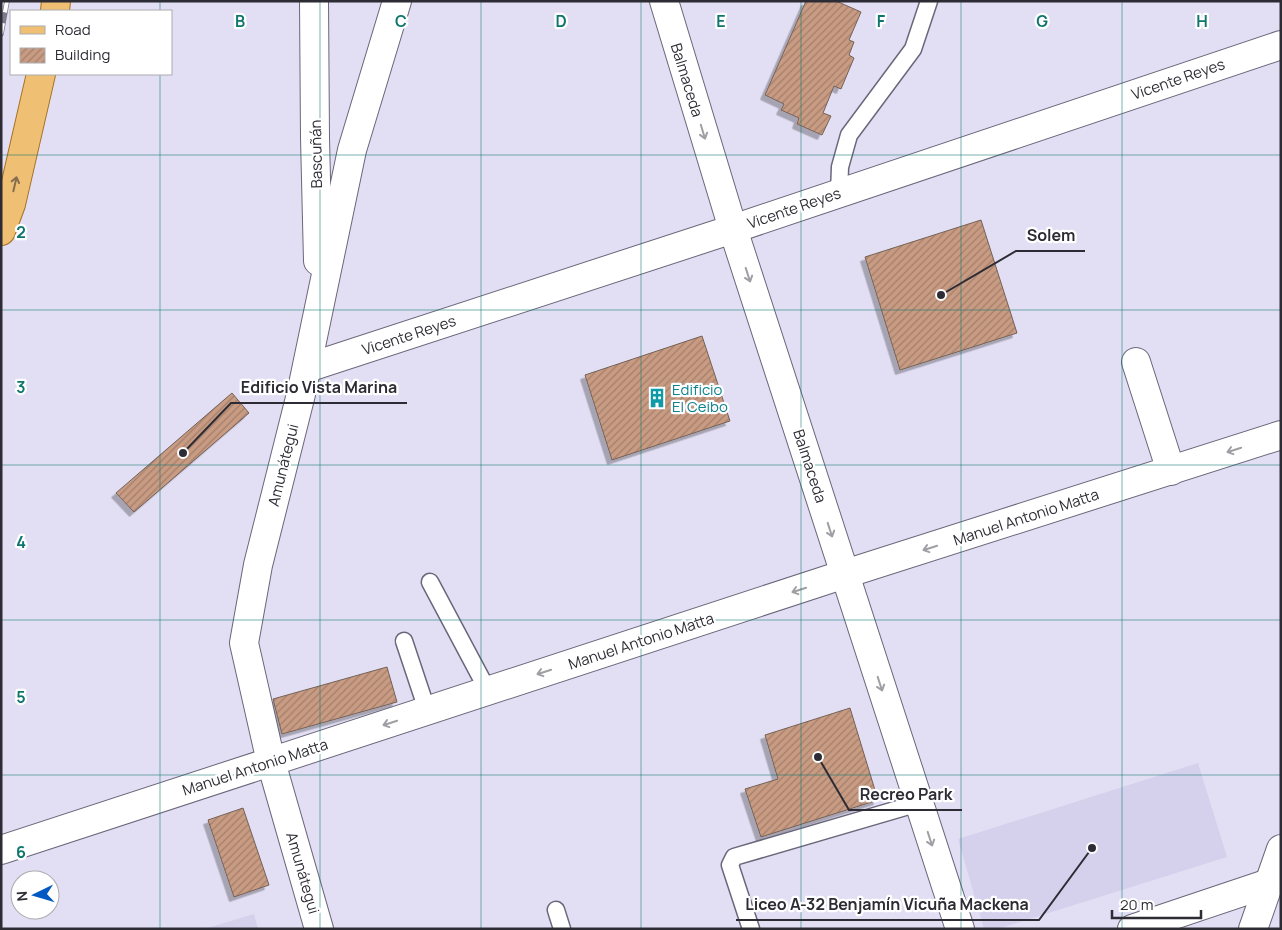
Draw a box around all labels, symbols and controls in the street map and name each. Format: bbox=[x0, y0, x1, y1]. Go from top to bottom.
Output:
legend bbox=[10, 10, 172, 75]
text: B bbox=[235, 10, 245, 32]
text: C bbox=[395, 10, 407, 32]
text: D bbox=[555, 10, 567, 32]
text: E bbox=[716, 10, 726, 32]
text: F bbox=[877, 10, 886, 32]
text: G bbox=[1036, 10, 1048, 32]
text: H bbox=[1196, 10, 1208, 32]
text: Road bbox=[55, 19, 91, 40]
street label: Balmaceda bbox=[666, 41, 708, 119]
text: Building bbox=[55, 44, 110, 65]
street label: Vicente Reyes bbox=[1128, 53, 1228, 105]
street label: Bascuñán bbox=[305, 119, 327, 189]
one-way arrow bbox=[699, 123, 709, 139]
one-way arrow bbox=[11, 176, 20, 192]
street label: Vicente Reyes bbox=[744, 182, 844, 234]
callout: Solem bbox=[1016, 220, 1085, 251]
text: 2 bbox=[16, 221, 26, 243]
text: Solem bbox=[1027, 224, 1075, 246]
one-way arrow bbox=[743, 267, 753, 283]
street label: Vicente Reyes bbox=[359, 310, 459, 360]
callout: Edificio Vista Marina bbox=[231, 372, 407, 403]
text: 3 bbox=[16, 376, 26, 398]
text: Edificio Vista Marina bbox=[241, 376, 397, 398]
place label: Edificio El Ceibo bbox=[672, 379, 728, 417]
building icon: Edificio El Ceibo bbox=[646, 387, 668, 409]
street label: Amunátegui bbox=[263, 422, 303, 508]
street label: Balmaceda bbox=[788, 427, 832, 505]
one-way arrow bbox=[1227, 446, 1243, 455]
street label: Manuel Antonio Matta bbox=[951, 484, 1101, 550]
one-way arrow bbox=[826, 521, 836, 537]
text: 4 bbox=[16, 531, 26, 553]
one-way arrow bbox=[922, 543, 938, 553]
one-way arrow bbox=[791, 585, 807, 595]
street label: Manuel Antonio Matta bbox=[566, 608, 716, 674]
one-way arrow bbox=[537, 668, 553, 678]
one-way arrow bbox=[876, 676, 886, 692]
text: 5 bbox=[16, 686, 26, 708]
one-way arrow bbox=[382, 718, 398, 728]
street label: Manuel Antonio Matta bbox=[180, 734, 330, 800]
callout: Recreo Park bbox=[849, 779, 962, 810]
text: Recreo Park bbox=[860, 783, 953, 805]
street label: Amunátegui bbox=[281, 830, 325, 916]
one-way arrow bbox=[926, 830, 936, 846]
text: 6 bbox=[16, 841, 26, 863]
north arrow bbox=[10, 870, 60, 920]
scale bar bbox=[1112, 888, 1201, 920]
callout: Liceo A-32 Benjamín Vicuña Mackena bbox=[736, 889, 1039, 920]
text: N bbox=[12, 890, 31, 902]
text: Liceo A-32 Benjamín Vicuña Mackena bbox=[745, 893, 1029, 915]
text: 20 m bbox=[1120, 894, 1153, 915]

